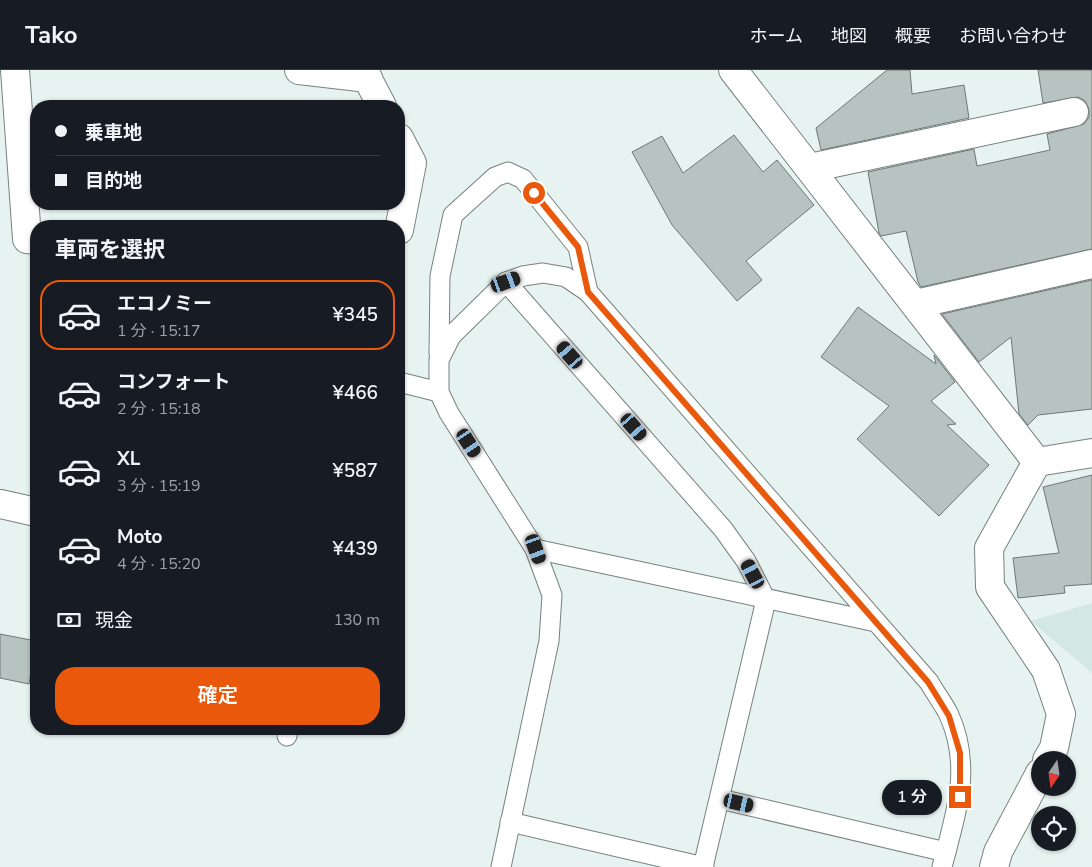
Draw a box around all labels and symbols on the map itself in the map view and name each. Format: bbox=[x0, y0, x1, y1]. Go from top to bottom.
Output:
route start bbox=[523, 182, 545, 204]
car bbox=[489, 270, 522, 294]
car bbox=[554, 339, 585, 371]
car bbox=[618, 411, 649, 443]
car bbox=[454, 426, 483, 460]
car bbox=[523, 532, 548, 566]
car bbox=[739, 557, 766, 591]
north arrow bbox=[1031, 751, 1076, 796]
callout: 1 分 bbox=[882, 780, 942, 814]
route end bbox=[949, 786, 971, 808]
car bbox=[722, 792, 755, 814]

